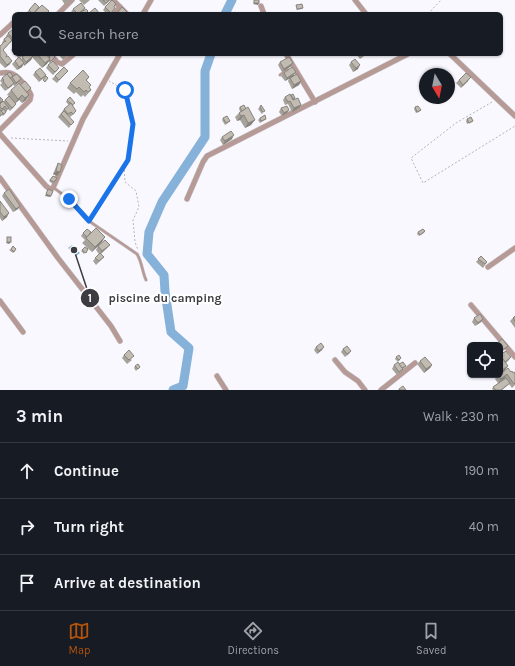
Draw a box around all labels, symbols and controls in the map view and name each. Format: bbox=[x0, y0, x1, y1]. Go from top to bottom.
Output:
search box bbox=[12, 12, 503, 56]
icon: search bbox=[26, 23, 48, 45]
text: Search here bbox=[58, 25, 139, 43]
north arrow bbox=[419, 68, 455, 104]
route start bbox=[116, 81, 134, 99]
route end bbox=[60, 190, 78, 208]
callout: piscine du camping bbox=[80, 286, 230, 310]
text: 1 bbox=[88, 291, 92, 305]
text: piscine du camping bbox=[108, 291, 222, 305]
map controls bbox=[467, 342, 503, 378]
button: locate bbox=[467, 342, 503, 378]
text: 3 min bbox=[16, 406, 63, 426]
text: Walk · 230 m bbox=[423, 409, 499, 424]
icon: ahead bbox=[16, 460, 38, 482]
text: Continue bbox=[54, 462, 119, 480]
text: 190 m bbox=[464, 463, 499, 478]
icon: right bbox=[16, 516, 38, 538]
text: Turn right bbox=[54, 518, 124, 536]
text: 40 m bbox=[469, 519, 499, 534]
icon: arrive bbox=[16, 572, 38, 594]
text: Arrive at destination bbox=[54, 574, 201, 592]
tab: Map bbox=[68, 620, 90, 657]
tab: Directions bbox=[227, 620, 279, 657]
tab: Saved bbox=[416, 620, 447, 657]

